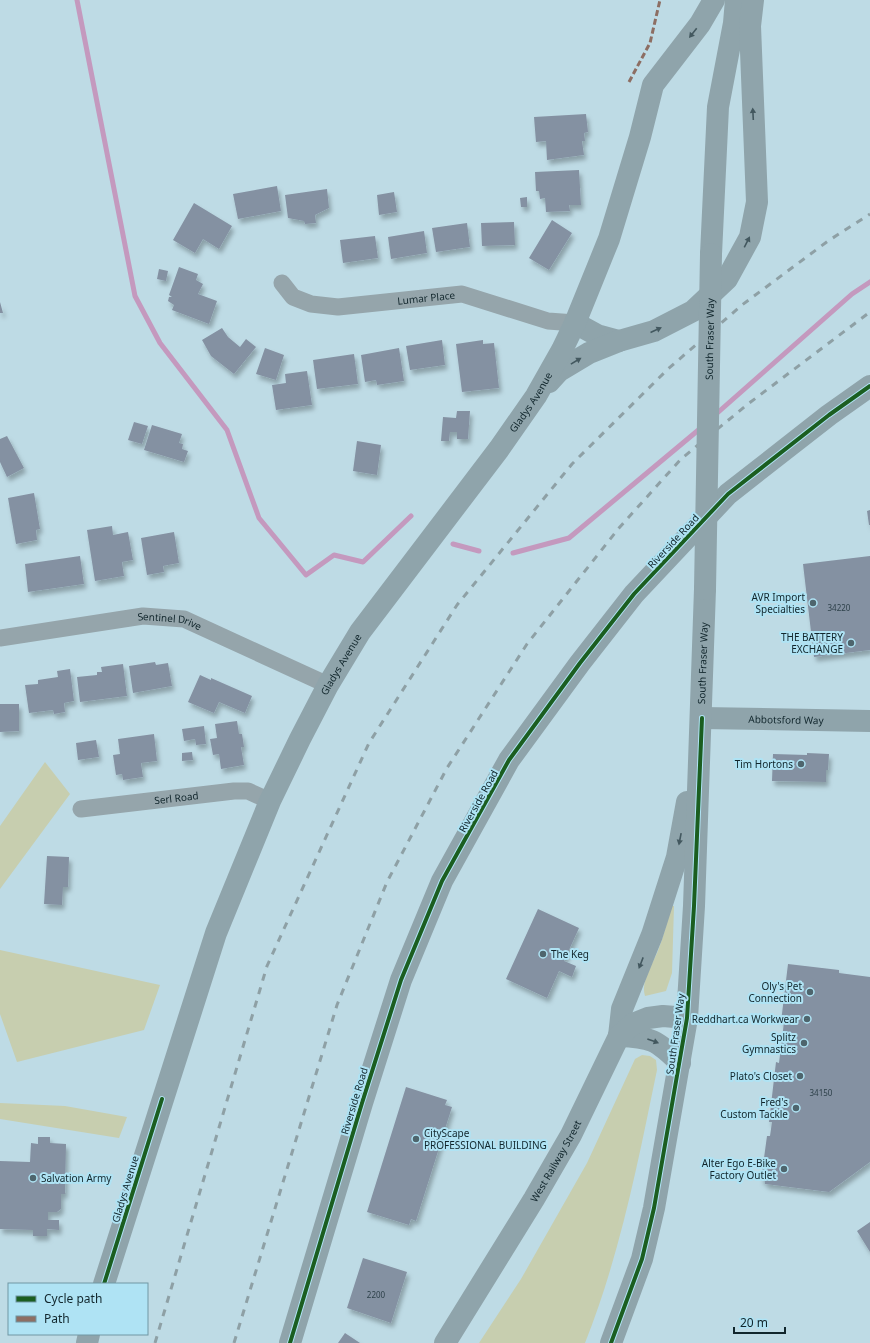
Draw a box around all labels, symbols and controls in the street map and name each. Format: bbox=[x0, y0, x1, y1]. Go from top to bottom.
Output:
one-way arrow bbox=[689, 28, 697, 38]
one-way arrow bbox=[750, 107, 756, 120]
one-way arrow bbox=[743, 236, 750, 248]
street label: Lumar Place bbox=[397, 288, 456, 308]
street label: South Fraser Way bbox=[702, 297, 717, 380]
one-way arrow bbox=[650, 326, 662, 333]
one-way arrow bbox=[571, 357, 581, 365]
street label: Gladys Avenue bbox=[506, 369, 555, 435]
street label: Riverside Road bbox=[644, 511, 702, 571]
place label: AVR Import Specialties bbox=[752, 590, 805, 616]
marker: AVR Import Specialties bbox=[808, 598, 818, 608]
house number: 34220 bbox=[828, 602, 851, 613]
street label: Sentinel Drive bbox=[137, 609, 204, 633]
street label: South Fraser Way bbox=[694, 621, 711, 704]
place label: THE BATTERY EXCHANGE bbox=[781, 630, 843, 656]
street label: Gladys Avenue bbox=[317, 631, 365, 697]
marker: THE BATTERY EXCHANGE bbox=[846, 638, 856, 648]
street label: Abbotsford Way bbox=[748, 712, 825, 727]
place label: Tim Hortons bbox=[735, 757, 793, 771]
marker: Tim Hortons bbox=[796, 759, 806, 769]
street label: Riverside Road bbox=[455, 767, 501, 835]
street label: Serl Road bbox=[153, 788, 199, 807]
one-way arrow bbox=[677, 833, 683, 845]
place label: The Keg bbox=[551, 947, 589, 961]
marker: The Keg bbox=[538, 949, 548, 959]
one-way arrow bbox=[638, 957, 644, 969]
place label: Oly's Pet Connection bbox=[748, 979, 802, 1005]
marker: Oly's Pet Connection bbox=[805, 987, 815, 997]
street label: South Fraser Way bbox=[662, 992, 688, 1075]
place label: Reddhart.ca Workwear bbox=[692, 1012, 799, 1026]
marker: Reddhart.ca Workwear bbox=[802, 1014, 812, 1024]
place label: Splitz Gymnastics bbox=[742, 1030, 796, 1056]
marker: Splitz Gymnastics bbox=[799, 1038, 809, 1048]
one-way arrow bbox=[647, 1039, 659, 1045]
street label: Riverside Road bbox=[337, 1066, 371, 1136]
place label: Plato's Closet bbox=[730, 1069, 792, 1083]
marker: Plato's Closet bbox=[795, 1071, 805, 1081]
house number: 34150 bbox=[810, 1087, 833, 1098]
place label: Fred's Custom Tackle bbox=[720, 1095, 788, 1121]
marker: Fred's Custom Tackle bbox=[791, 1103, 801, 1113]
street label: West Railway Street bbox=[527, 1117, 584, 1204]
place label: CityScape PROFESSIONAL BUILDING bbox=[424, 1126, 547, 1152]
marker: CityScape PROFESSIONAL BUILDING bbox=[411, 1134, 421, 1144]
street label: Gladys Avenue bbox=[108, 1154, 142, 1224]
place label: Alter Ego E-Bike Factory Outlet bbox=[702, 1156, 776, 1182]
marker: Alter Ego E-Bike Factory Outlet bbox=[779, 1164, 789, 1174]
place label: Salvation Army bbox=[41, 1171, 112, 1185]
marker: Salvation Army bbox=[28, 1173, 38, 1183]
legend bbox=[8, 1283, 148, 1335]
house number: 2200 bbox=[367, 1289, 386, 1300]
text: Cycle path bbox=[44, 1290, 102, 1307]
scale bar bbox=[734, 1309, 785, 1335]
text: Path bbox=[44, 1310, 70, 1327]
text: 20 m bbox=[740, 1314, 768, 1331]

